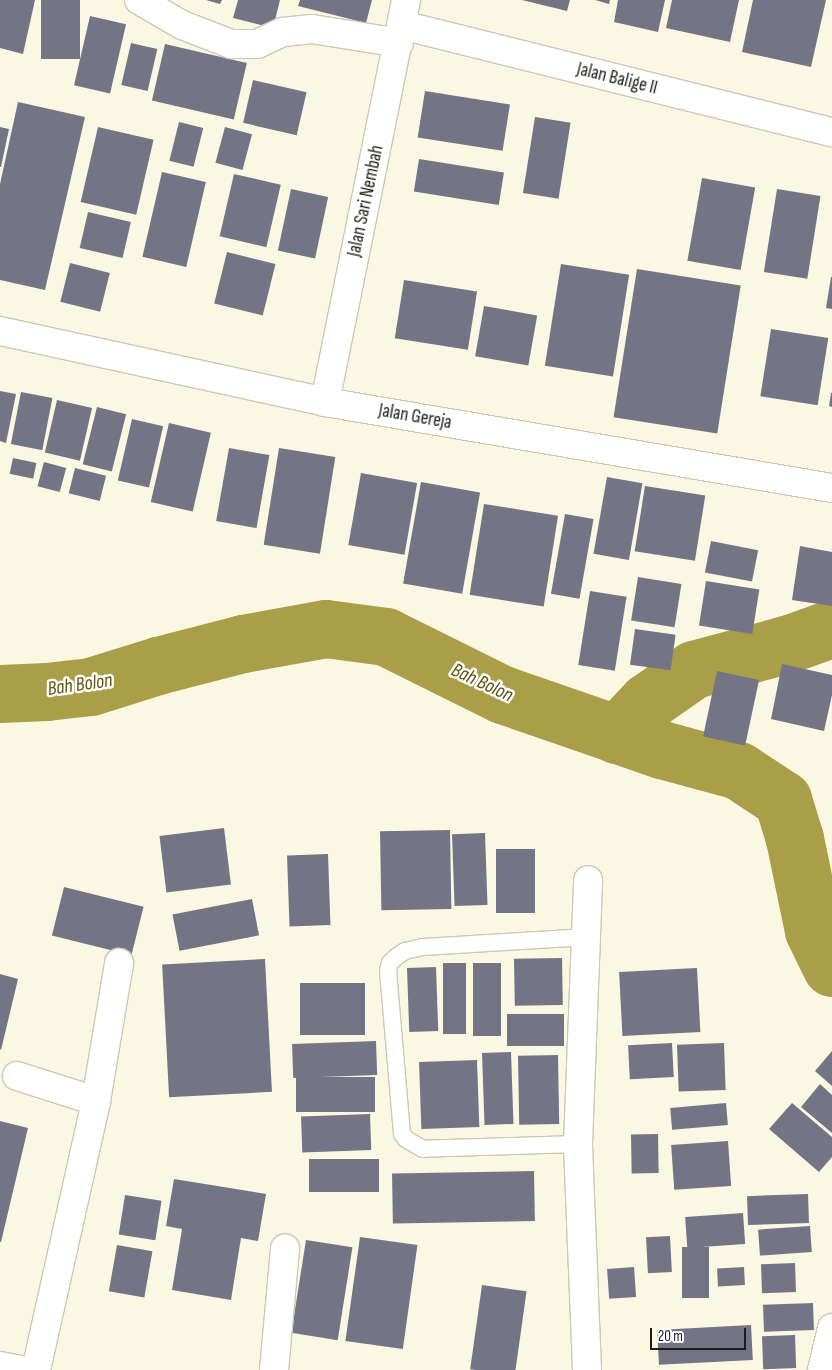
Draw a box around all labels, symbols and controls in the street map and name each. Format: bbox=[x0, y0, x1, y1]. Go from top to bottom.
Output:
street label: Jalan Balige II bbox=[574, 58, 660, 100]
street label: Jalan Sari Nembah bbox=[343, 143, 389, 259]
street label: Jalan Gereja bbox=[377, 399, 453, 435]
water label: Bah Bolon bbox=[447, 658, 517, 708]
water label: Bah Bolon bbox=[46, 669, 114, 701]
scale bar bbox=[652, 1318, 748, 1350]
text: 20 m bbox=[658, 1327, 683, 1346]

